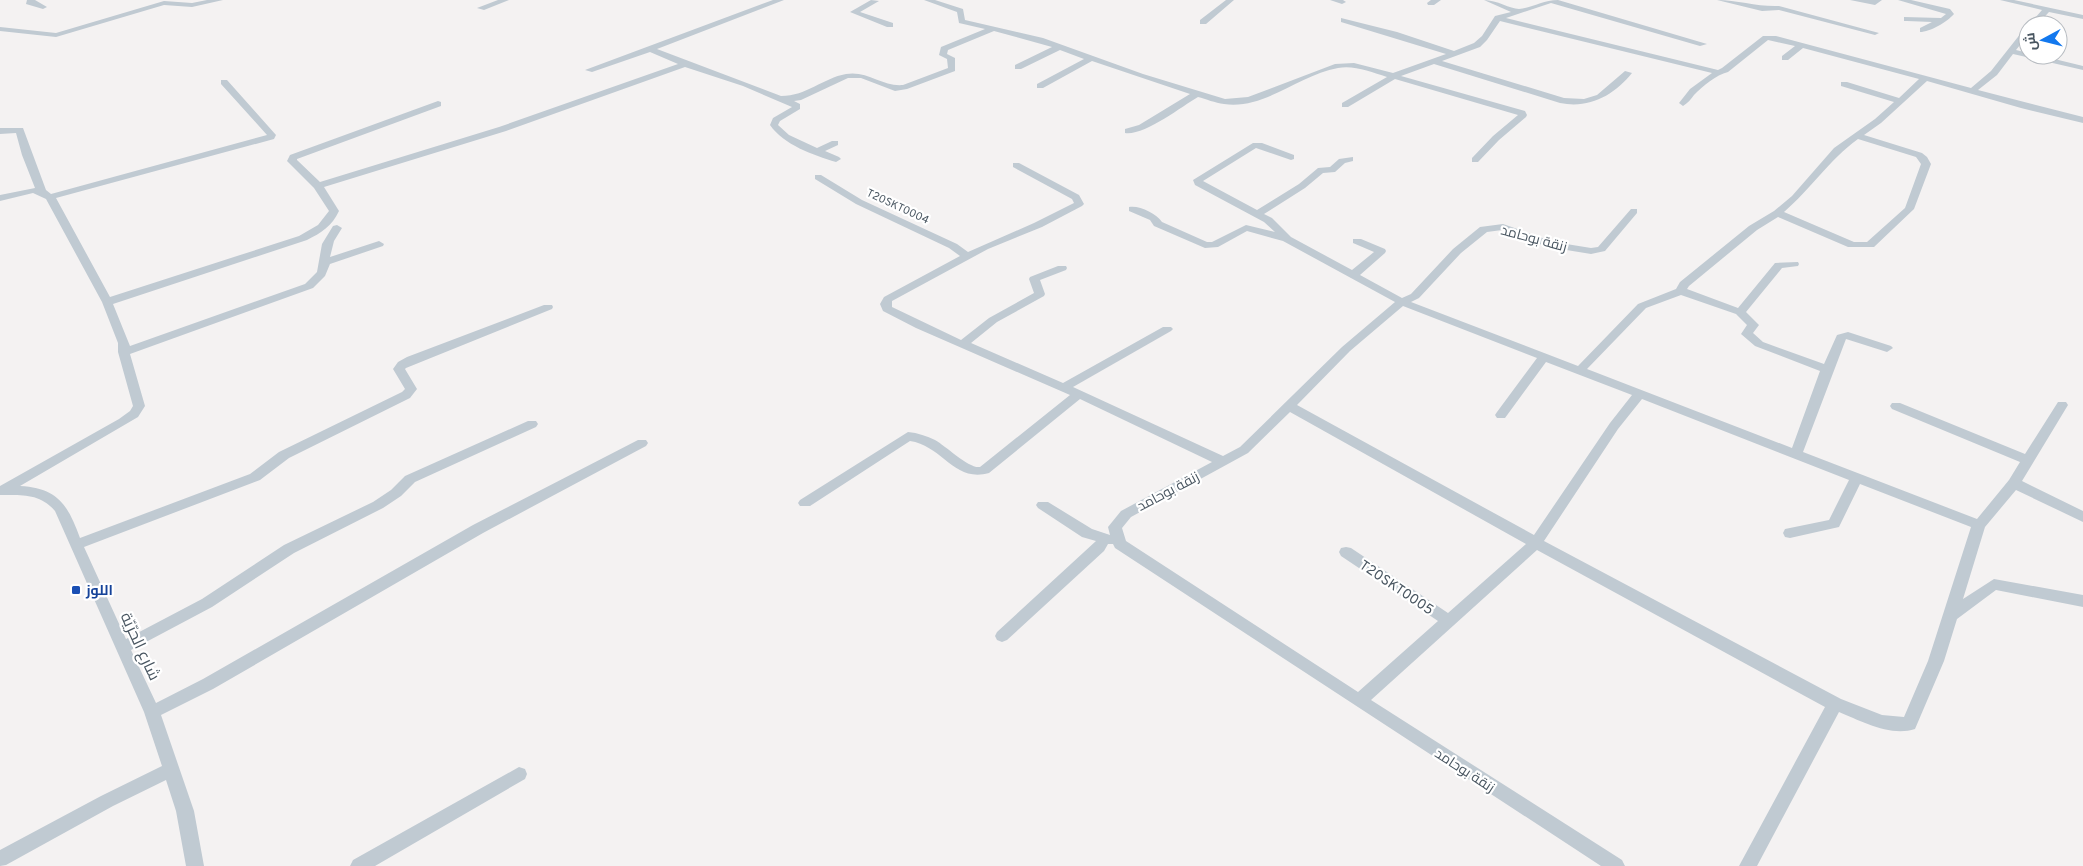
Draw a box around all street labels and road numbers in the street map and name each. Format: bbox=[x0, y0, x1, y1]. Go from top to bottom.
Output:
street label: T20SKT0004 bbox=[864, 186, 931, 228]
street label: زنقة بوحامد bbox=[1499, 222, 1569, 256]
street label: زنقة بوحامد bbox=[1135, 469, 1203, 516]
street label: T20SKT0005 bbox=[1356, 557, 1437, 619]
street label: شارع الحرّيّة bbox=[115, 610, 164, 684]
street label: زنقة بوحامد bbox=[1431, 746, 1497, 797]

